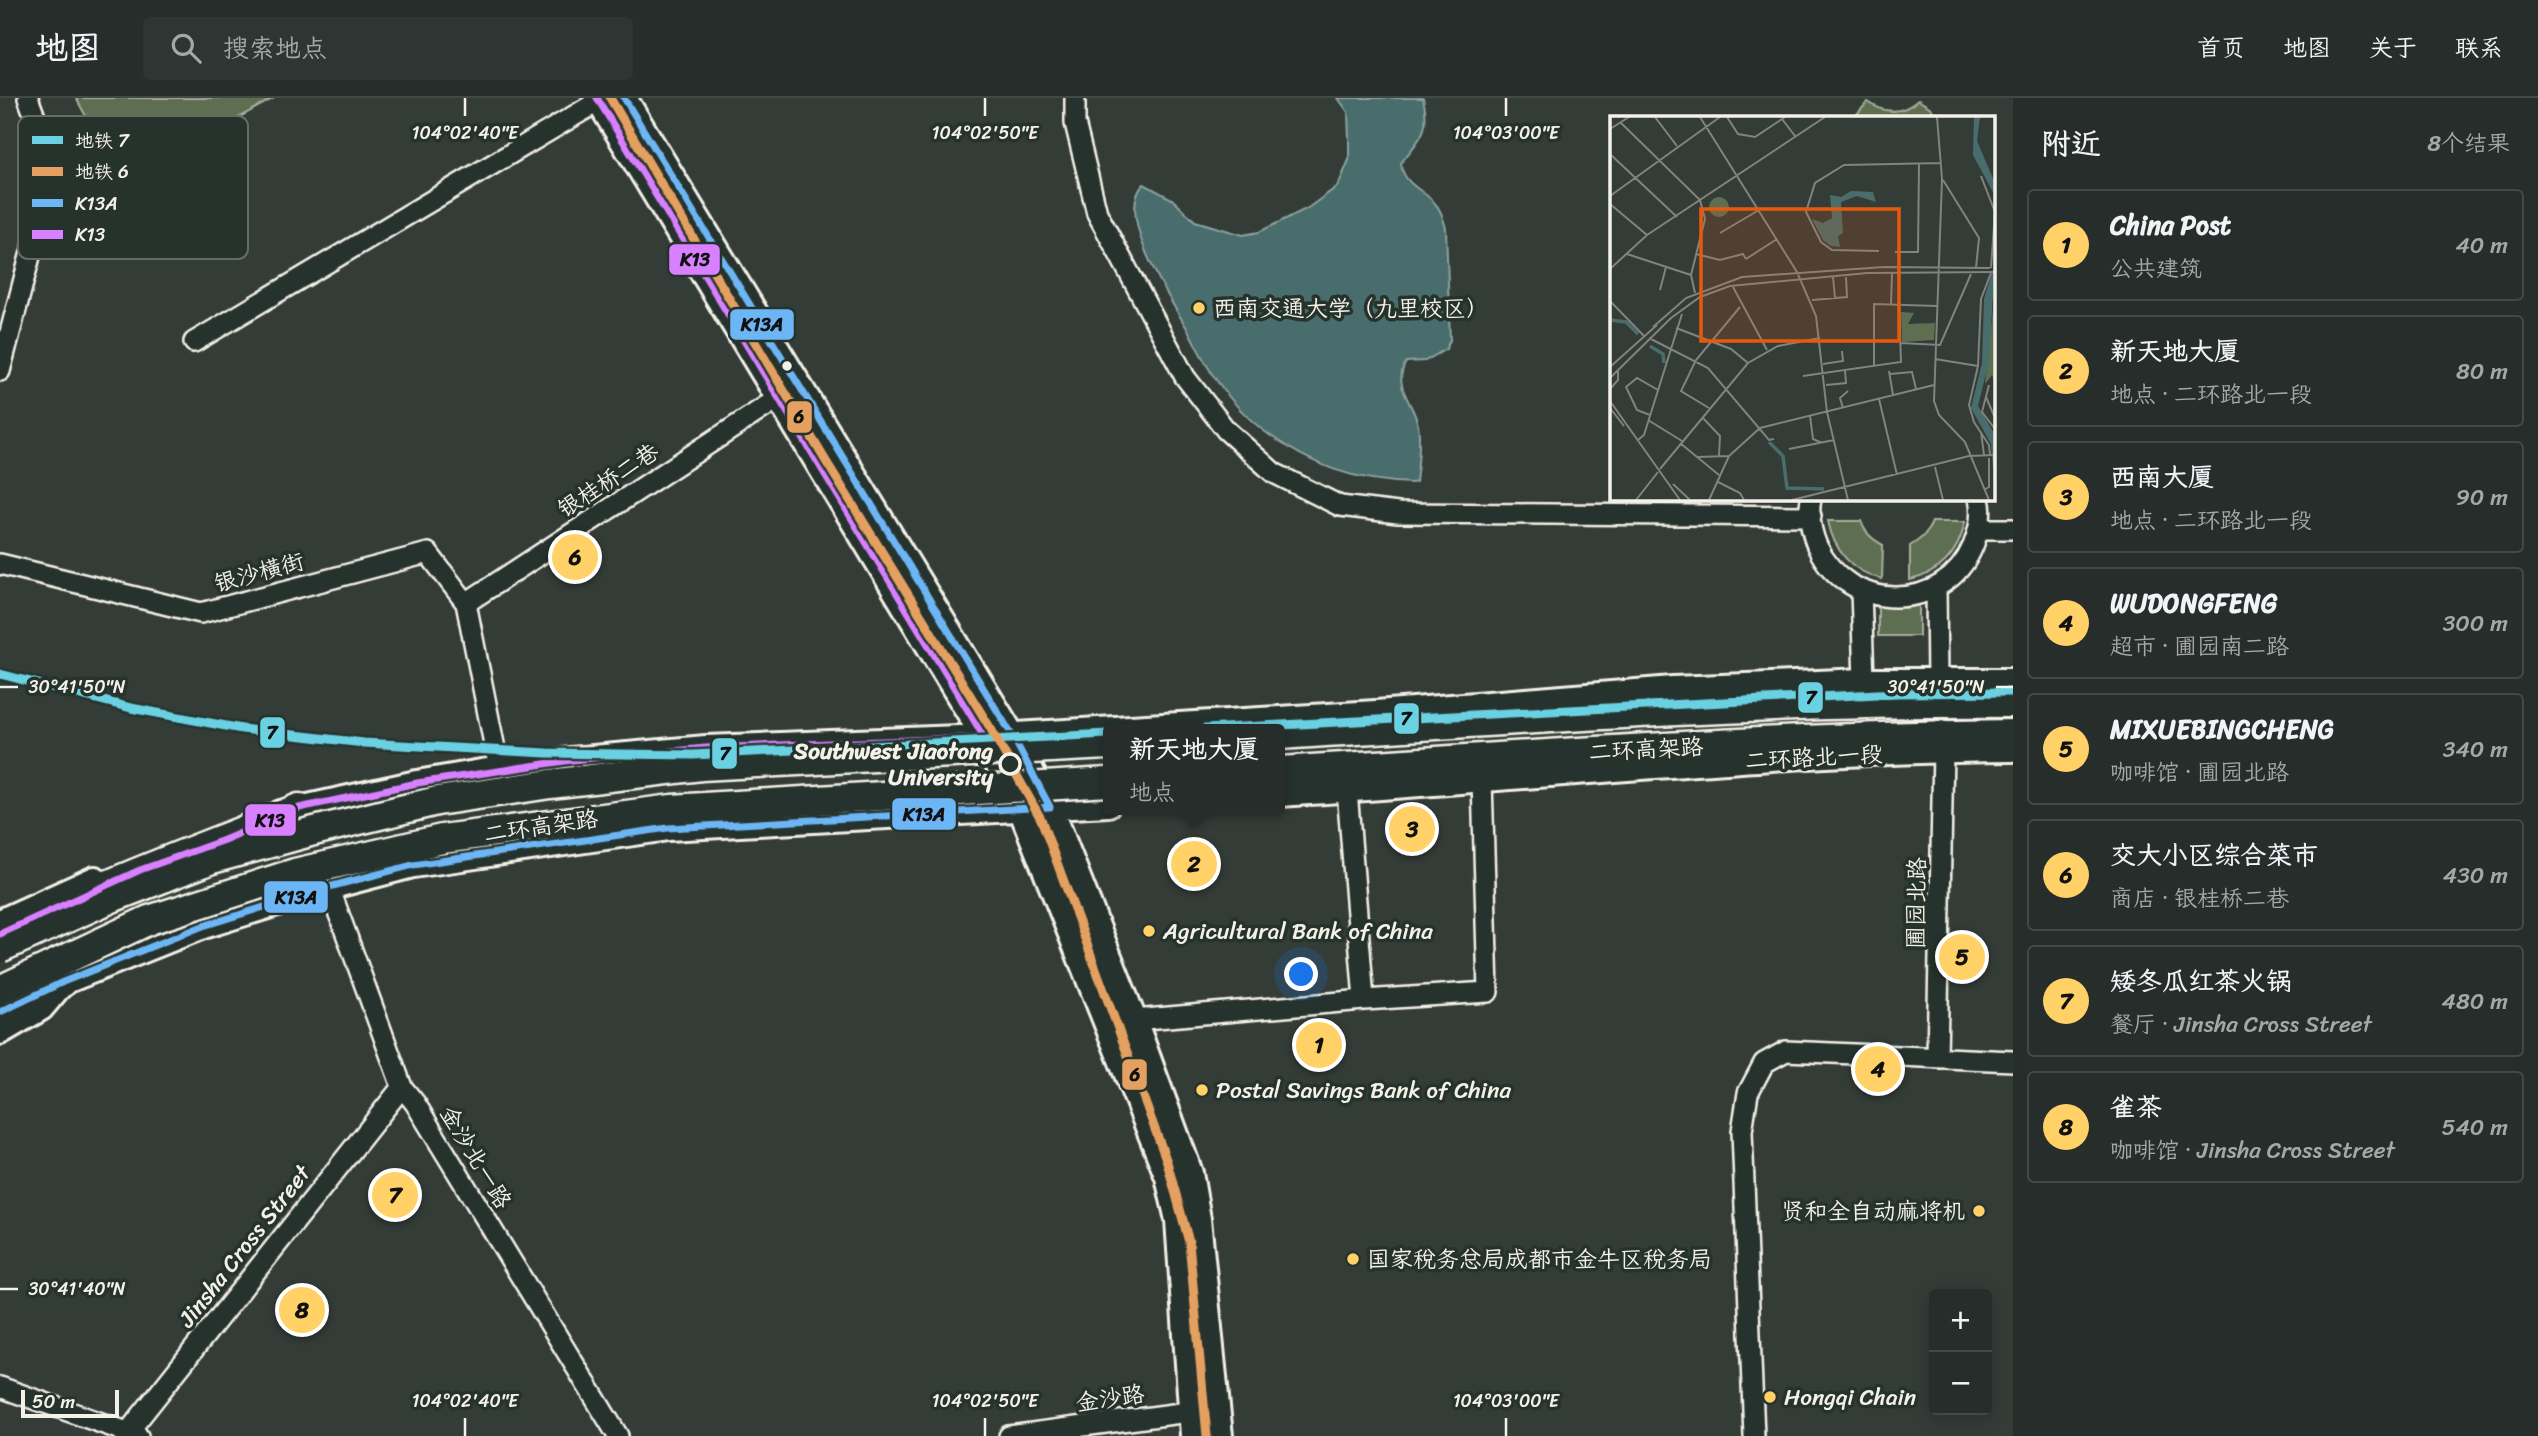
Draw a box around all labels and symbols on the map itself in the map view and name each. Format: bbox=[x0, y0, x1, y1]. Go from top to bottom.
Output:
legend bbox=[18, 116, 248, 259]
inset map bbox=[1610, 116, 1996, 500]
text: 104°02'40"E bbox=[412, 117, 519, 149]
text: 104°02'50"E bbox=[932, 117, 1039, 149]
text: 104°03'00"E bbox=[1453, 117, 1560, 149]
text: 地铁 7 bbox=[75, 124, 130, 157]
text: 地铁 6 bbox=[75, 155, 129, 188]
text: K13A bbox=[75, 187, 118, 220]
text: K13 bbox=[75, 218, 106, 251]
line badge: K13 bbox=[668, 243, 721, 276]
text: K13 bbox=[679, 243, 711, 276]
place label: 西南交通大学（九里校区） bbox=[1213, 288, 1489, 329]
marker: 西南交通大学（九里校区） bbox=[1191, 300, 1207, 316]
line badge: K13A bbox=[729, 308, 795, 341]
text: K13A bbox=[740, 308, 783, 341]
unlabelled marker bbox=[780, 359, 794, 373]
line badge: 6 bbox=[786, 400, 813, 434]
text: 6 bbox=[793, 400, 805, 433]
street label: 银桂桥二巷 bbox=[549, 431, 668, 529]
pin: 6 bbox=[552, 531, 598, 583]
street label: 银沙横街 bbox=[209, 541, 309, 604]
text: 30°41'50"N bbox=[29, 671, 126, 703]
text: 30°41'50"N bbox=[1888, 671, 1985, 703]
line badge: 7 bbox=[1797, 681, 1824, 714]
text: 7 bbox=[1806, 681, 1819, 714]
line badge: 7 bbox=[1393, 702, 1420, 735]
text: 7 bbox=[1401, 702, 1414, 735]
line badge: 7 bbox=[259, 716, 286, 749]
text: 7 bbox=[267, 716, 280, 749]
street label: 二环高架路 bbox=[1588, 726, 1705, 773]
place label: Southwest Jiaotong University bbox=[793, 731, 994, 798]
street label: 二环路北一段 bbox=[1744, 733, 1884, 782]
line badge: 7 bbox=[711, 737, 738, 770]
text: 7 bbox=[720, 737, 733, 770]
marker: Southwest Jiaotong University bbox=[999, 753, 1021, 775]
line badge: K13A bbox=[891, 797, 957, 831]
street label: 二环高架路 bbox=[481, 798, 601, 855]
text: K13A bbox=[902, 798, 945, 831]
line badge: K13 bbox=[244, 803, 297, 837]
pin: 3 bbox=[1389, 803, 1435, 855]
text: K13 bbox=[254, 804, 286, 837]
pin: 2 bbox=[1171, 838, 1217, 890]
street label: 圃园北路 bbox=[1895, 857, 1938, 949]
line badge: K13A bbox=[263, 880, 329, 914]
text: K13A bbox=[274, 881, 317, 914]
place label: Agricultural Bank of China bbox=[1162, 911, 1433, 952]
marker: Agricultural Bank of China bbox=[1141, 923, 1157, 939]
pin: 5 bbox=[1939, 931, 1985, 983]
your location bbox=[1284, 957, 1318, 991]
pin: 1 bbox=[1296, 1019, 1342, 1071]
pin: 4 bbox=[1855, 1043, 1901, 1095]
line badge: 6 bbox=[1121, 1058, 1148, 1091]
text: 6 bbox=[1129, 1058, 1141, 1091]
place label: Postal Savings Bank of China bbox=[1216, 1070, 1511, 1111]
marker: Postal Savings Bank of China bbox=[1194, 1082, 1210, 1098]
street label: 金沙北一路 bbox=[428, 1097, 523, 1217]
street label: Jinsha Cross Street bbox=[167, 1154, 322, 1338]
pin: 7 bbox=[372, 1169, 418, 1221]
place label: 贤和全自动麻将机 bbox=[1781, 1191, 1965, 1232]
marker: 贤和全自动麻将机 bbox=[1971, 1203, 1987, 1219]
place label: 国家税务总局成都市金牛区税务局 bbox=[1367, 1239, 1712, 1280]
marker: 国家税务总局成都市金牛区税务局 bbox=[1345, 1251, 1361, 1267]
text: 30°41'40"N bbox=[28, 1273, 126, 1305]
pin: 8 bbox=[279, 1284, 325, 1336]
street label: 金沙路 bbox=[1073, 1373, 1147, 1424]
place label: Hongqi Chain bbox=[1784, 1377, 1916, 1418]
text: 104°02'40"E bbox=[412, 1385, 519, 1417]
text: 104°02'50"E bbox=[932, 1385, 1039, 1417]
text: 104°03'00"E bbox=[1453, 1385, 1560, 1417]
scale bar bbox=[21, 1387, 119, 1419]
marker: Hongqi Chain bbox=[1762, 1389, 1778, 1405]

